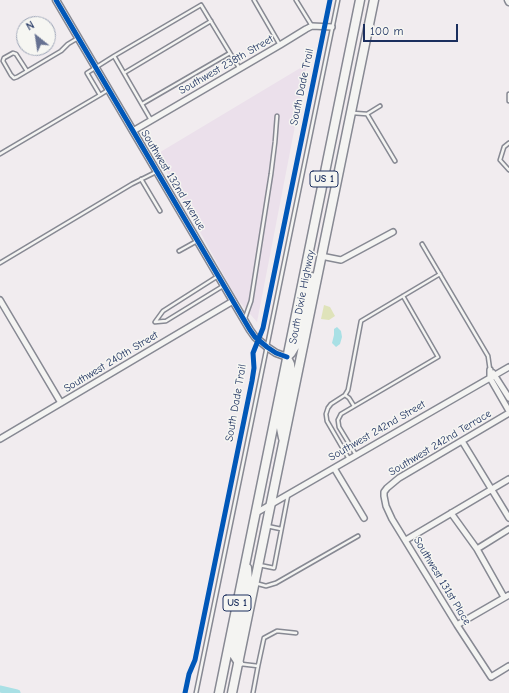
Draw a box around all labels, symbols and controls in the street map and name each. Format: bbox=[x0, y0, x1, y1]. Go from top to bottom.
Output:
north arrow bbox=[16, 16, 56, 56]
scale bar bbox=[365, 16, 460, 42]
text: N bbox=[24, 19, 37, 33]
text: 100 m bbox=[370, 24, 403, 38]
street label: Southwest 238th Street bbox=[176, 33, 276, 97]
street label: South Dade Trail bbox=[287, 47, 317, 127]
street label: Southwest 132nd Avenue bbox=[138, 127, 208, 233]
road number: US 1 bbox=[310, 171, 338, 187]
street label: South Dixie Highway bbox=[286, 249, 318, 345]
street label: Southwest 240th Street bbox=[61, 329, 161, 395]
street label: South Dade Trail bbox=[223, 363, 249, 443]
street label: Southwest 242nd Street bbox=[326, 398, 428, 464]
street label: Southwest 242nd Terrace bbox=[386, 407, 494, 479]
street label: Southwest 131st Place bbox=[410, 534, 474, 628]
road number: US 1 bbox=[223, 595, 251, 611]

